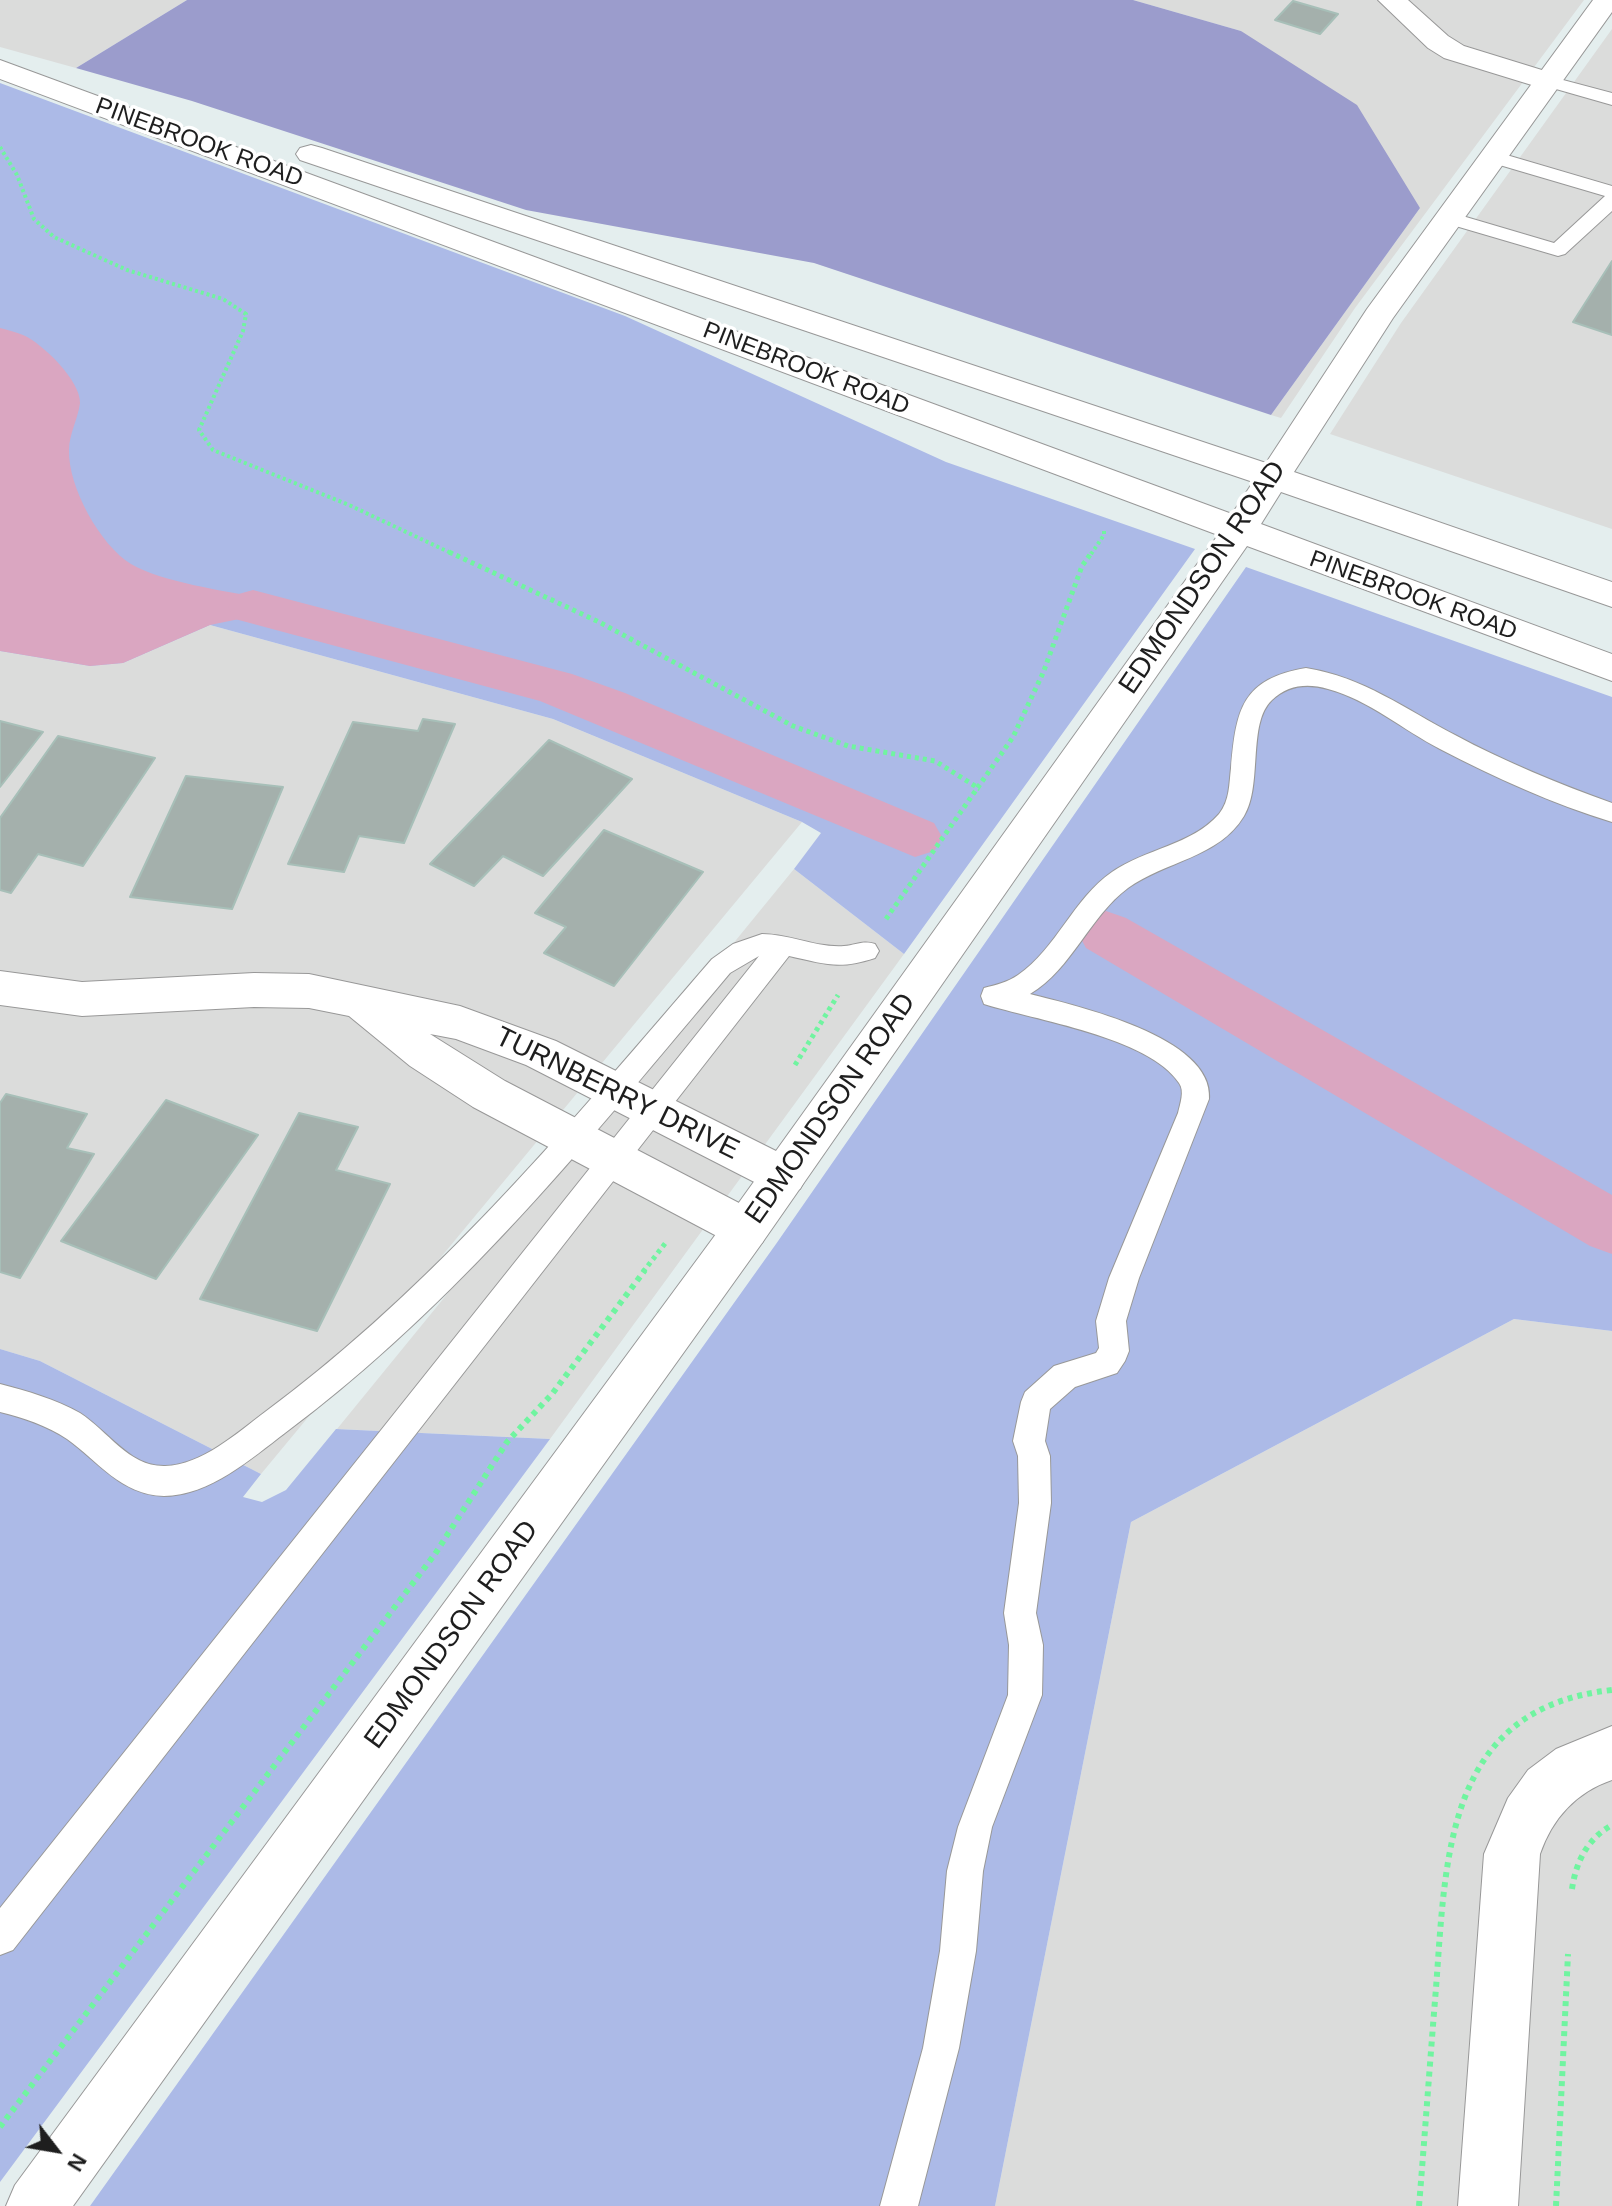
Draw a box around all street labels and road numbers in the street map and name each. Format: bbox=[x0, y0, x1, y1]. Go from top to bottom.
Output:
street label: PINEBROOK ROAD bbox=[91, 92, 307, 194]
street label: PINEBROOK ROAD bbox=[699, 316, 913, 422]
street label: EDMONDSON ROAD bbox=[1113, 455, 1293, 701]
street label: PINEBROOK ROAD bbox=[1305, 545, 1521, 647]
street label: EDMONDSON ROAD bbox=[739, 987, 923, 1231]
street label: TURNBERRY DRIVE bbox=[490, 1020, 744, 1168]
street label: EDMONDSON ROAD bbox=[358, 1514, 546, 1756]

